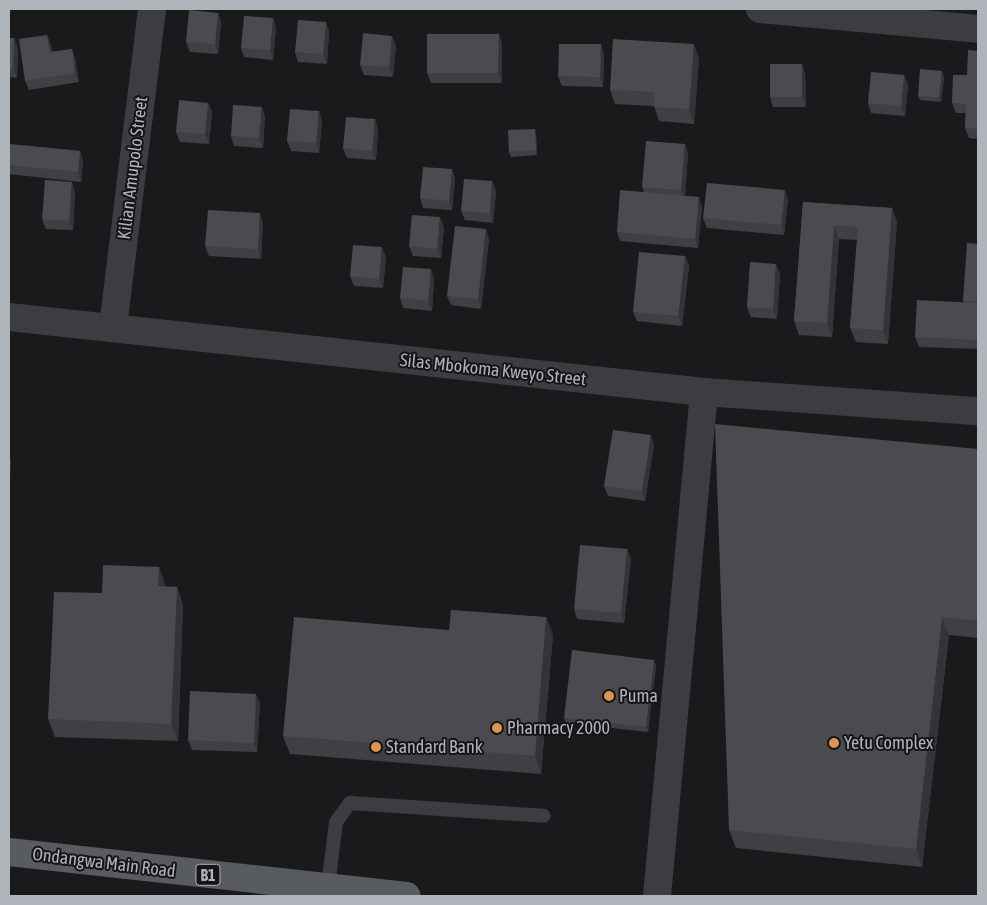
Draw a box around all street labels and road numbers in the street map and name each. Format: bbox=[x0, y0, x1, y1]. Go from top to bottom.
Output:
street label: Kilian Amupolo Street bbox=[114, 95, 152, 241]
street label: Silas Mbokoma Kweyo Street bbox=[399, 349, 587, 391]
street label: Ondangwa Main Road bbox=[31, 843, 177, 883]
road number: B1 bbox=[194, 862, 222, 888]

